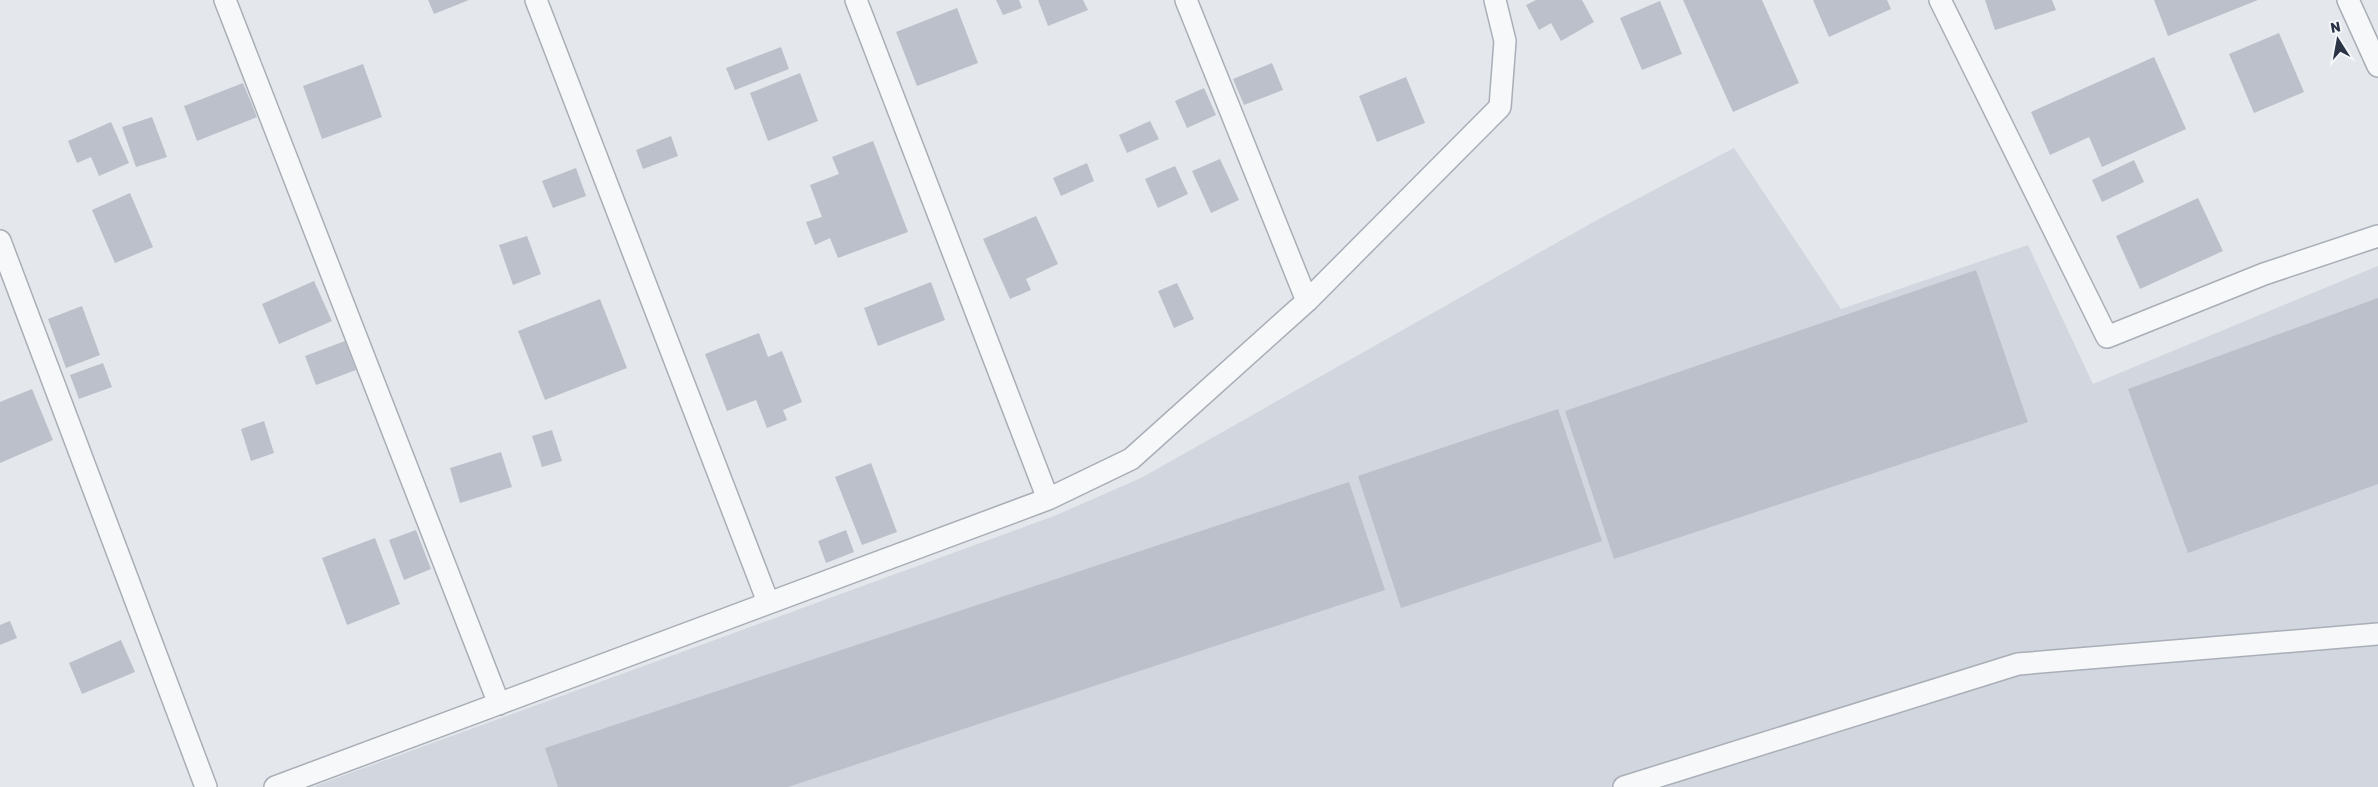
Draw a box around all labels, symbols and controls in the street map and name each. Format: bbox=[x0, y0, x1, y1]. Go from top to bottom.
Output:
north arrow bbox=[2313, 15, 2363, 65]
text: N bbox=[2329, 18, 2342, 37]

